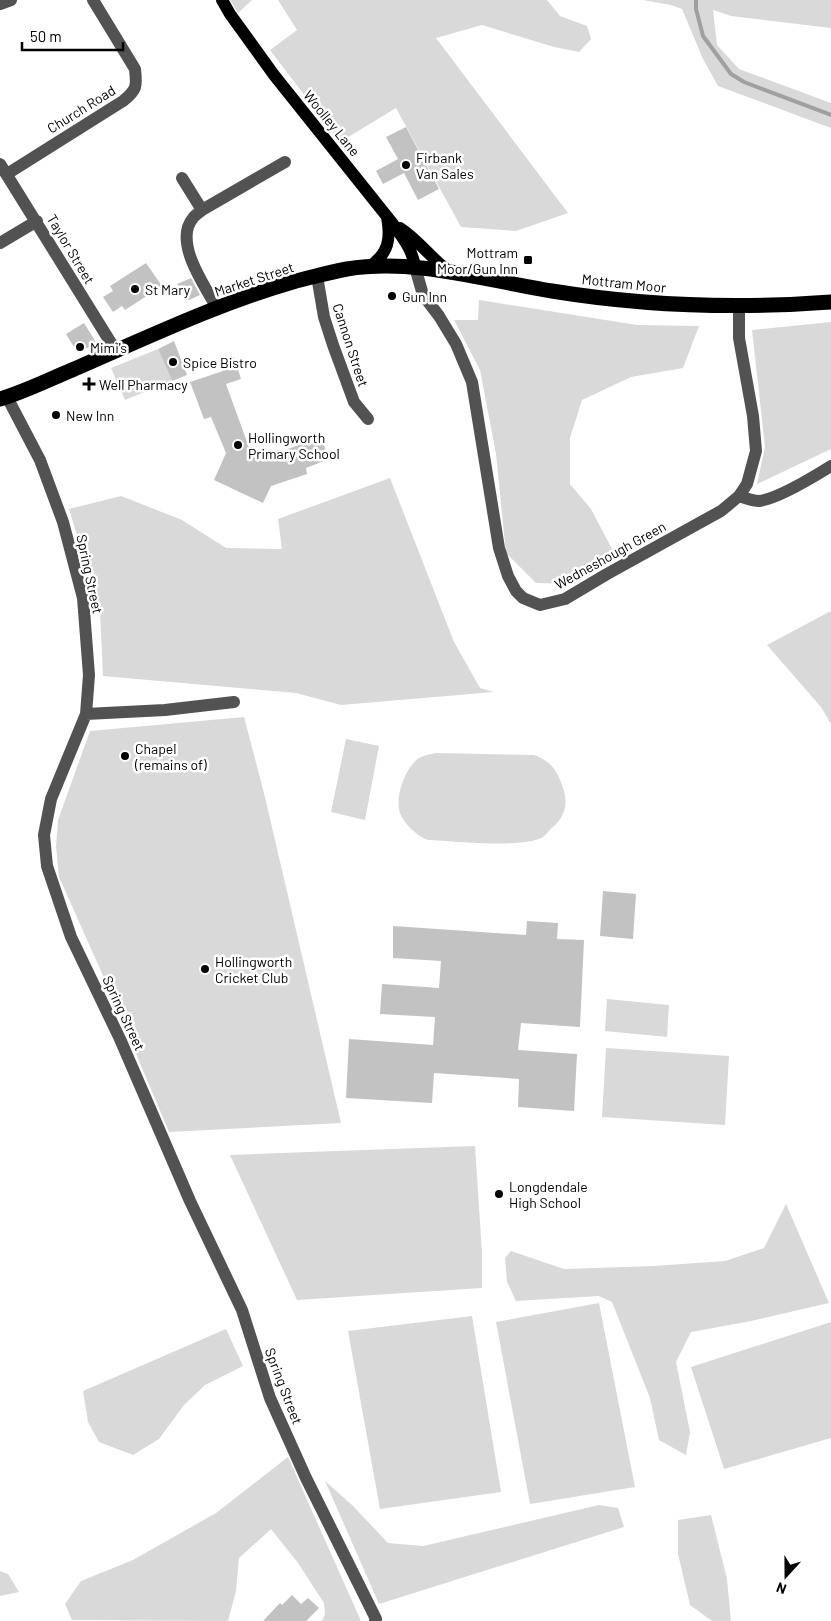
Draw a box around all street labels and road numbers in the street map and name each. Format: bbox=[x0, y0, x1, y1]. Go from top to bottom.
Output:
street label: Church Road bbox=[44, 81, 118, 137]
street label: Woolley Lane bbox=[300, 87, 364, 159]
street label: Taylor Street bbox=[44, 211, 98, 287]
street label: Market Street bbox=[212, 258, 296, 300]
street label: Mottram Moor bbox=[581, 270, 667, 296]
street label: Cannon Street bbox=[330, 301, 372, 389]
street label: Wedneshough Green bbox=[551, 517, 669, 593]
street label: Spring Street bbox=[73, 533, 107, 615]
street label: Spring Street bbox=[99, 973, 149, 1053]
street label: Spring Street bbox=[262, 1345, 306, 1427]

